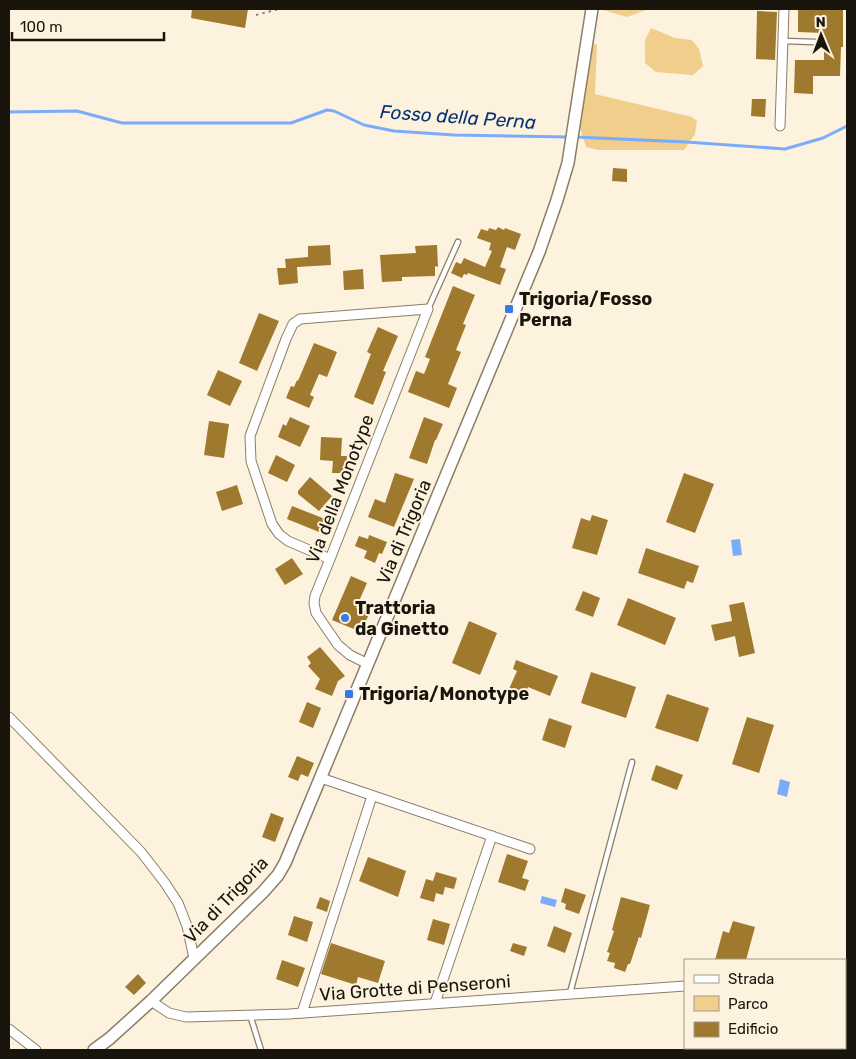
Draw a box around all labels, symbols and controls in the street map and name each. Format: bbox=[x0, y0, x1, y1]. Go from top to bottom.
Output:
scale bar bbox=[12, 10, 165, 42]
north arrow bbox=[796, 10, 846, 60]
text: N bbox=[816, 14, 826, 31]
text: 100 m bbox=[20, 18, 62, 36]
water label: Fosso della Perna bbox=[379, 100, 537, 134]
place label: Trigoria/Fosso Perna bbox=[519, 288, 652, 331]
marker: Trigoria/Fosso Perna bbox=[503, 303, 515, 315]
street label: Via della Monotype bbox=[301, 411, 379, 567]
street label: Via di Trigoria bbox=[372, 476, 436, 588]
place label: Trattoria da Ginetto bbox=[355, 597, 449, 640]
marker: Trattoria da Ginetto bbox=[339, 612, 351, 624]
place label: Trigoria/Monotype bbox=[359, 683, 529, 705]
marker: Trigoria/Monotype bbox=[343, 688, 355, 700]
street label: Via di Trigoria bbox=[179, 852, 273, 948]
legend bbox=[684, 959, 846, 1049]
street label: Via Grotte di Penseroni bbox=[319, 970, 511, 1006]
text: Strada bbox=[728, 970, 774, 988]
text: Parco bbox=[728, 995, 768, 1013]
text: Edificio bbox=[728, 1020, 778, 1038]

